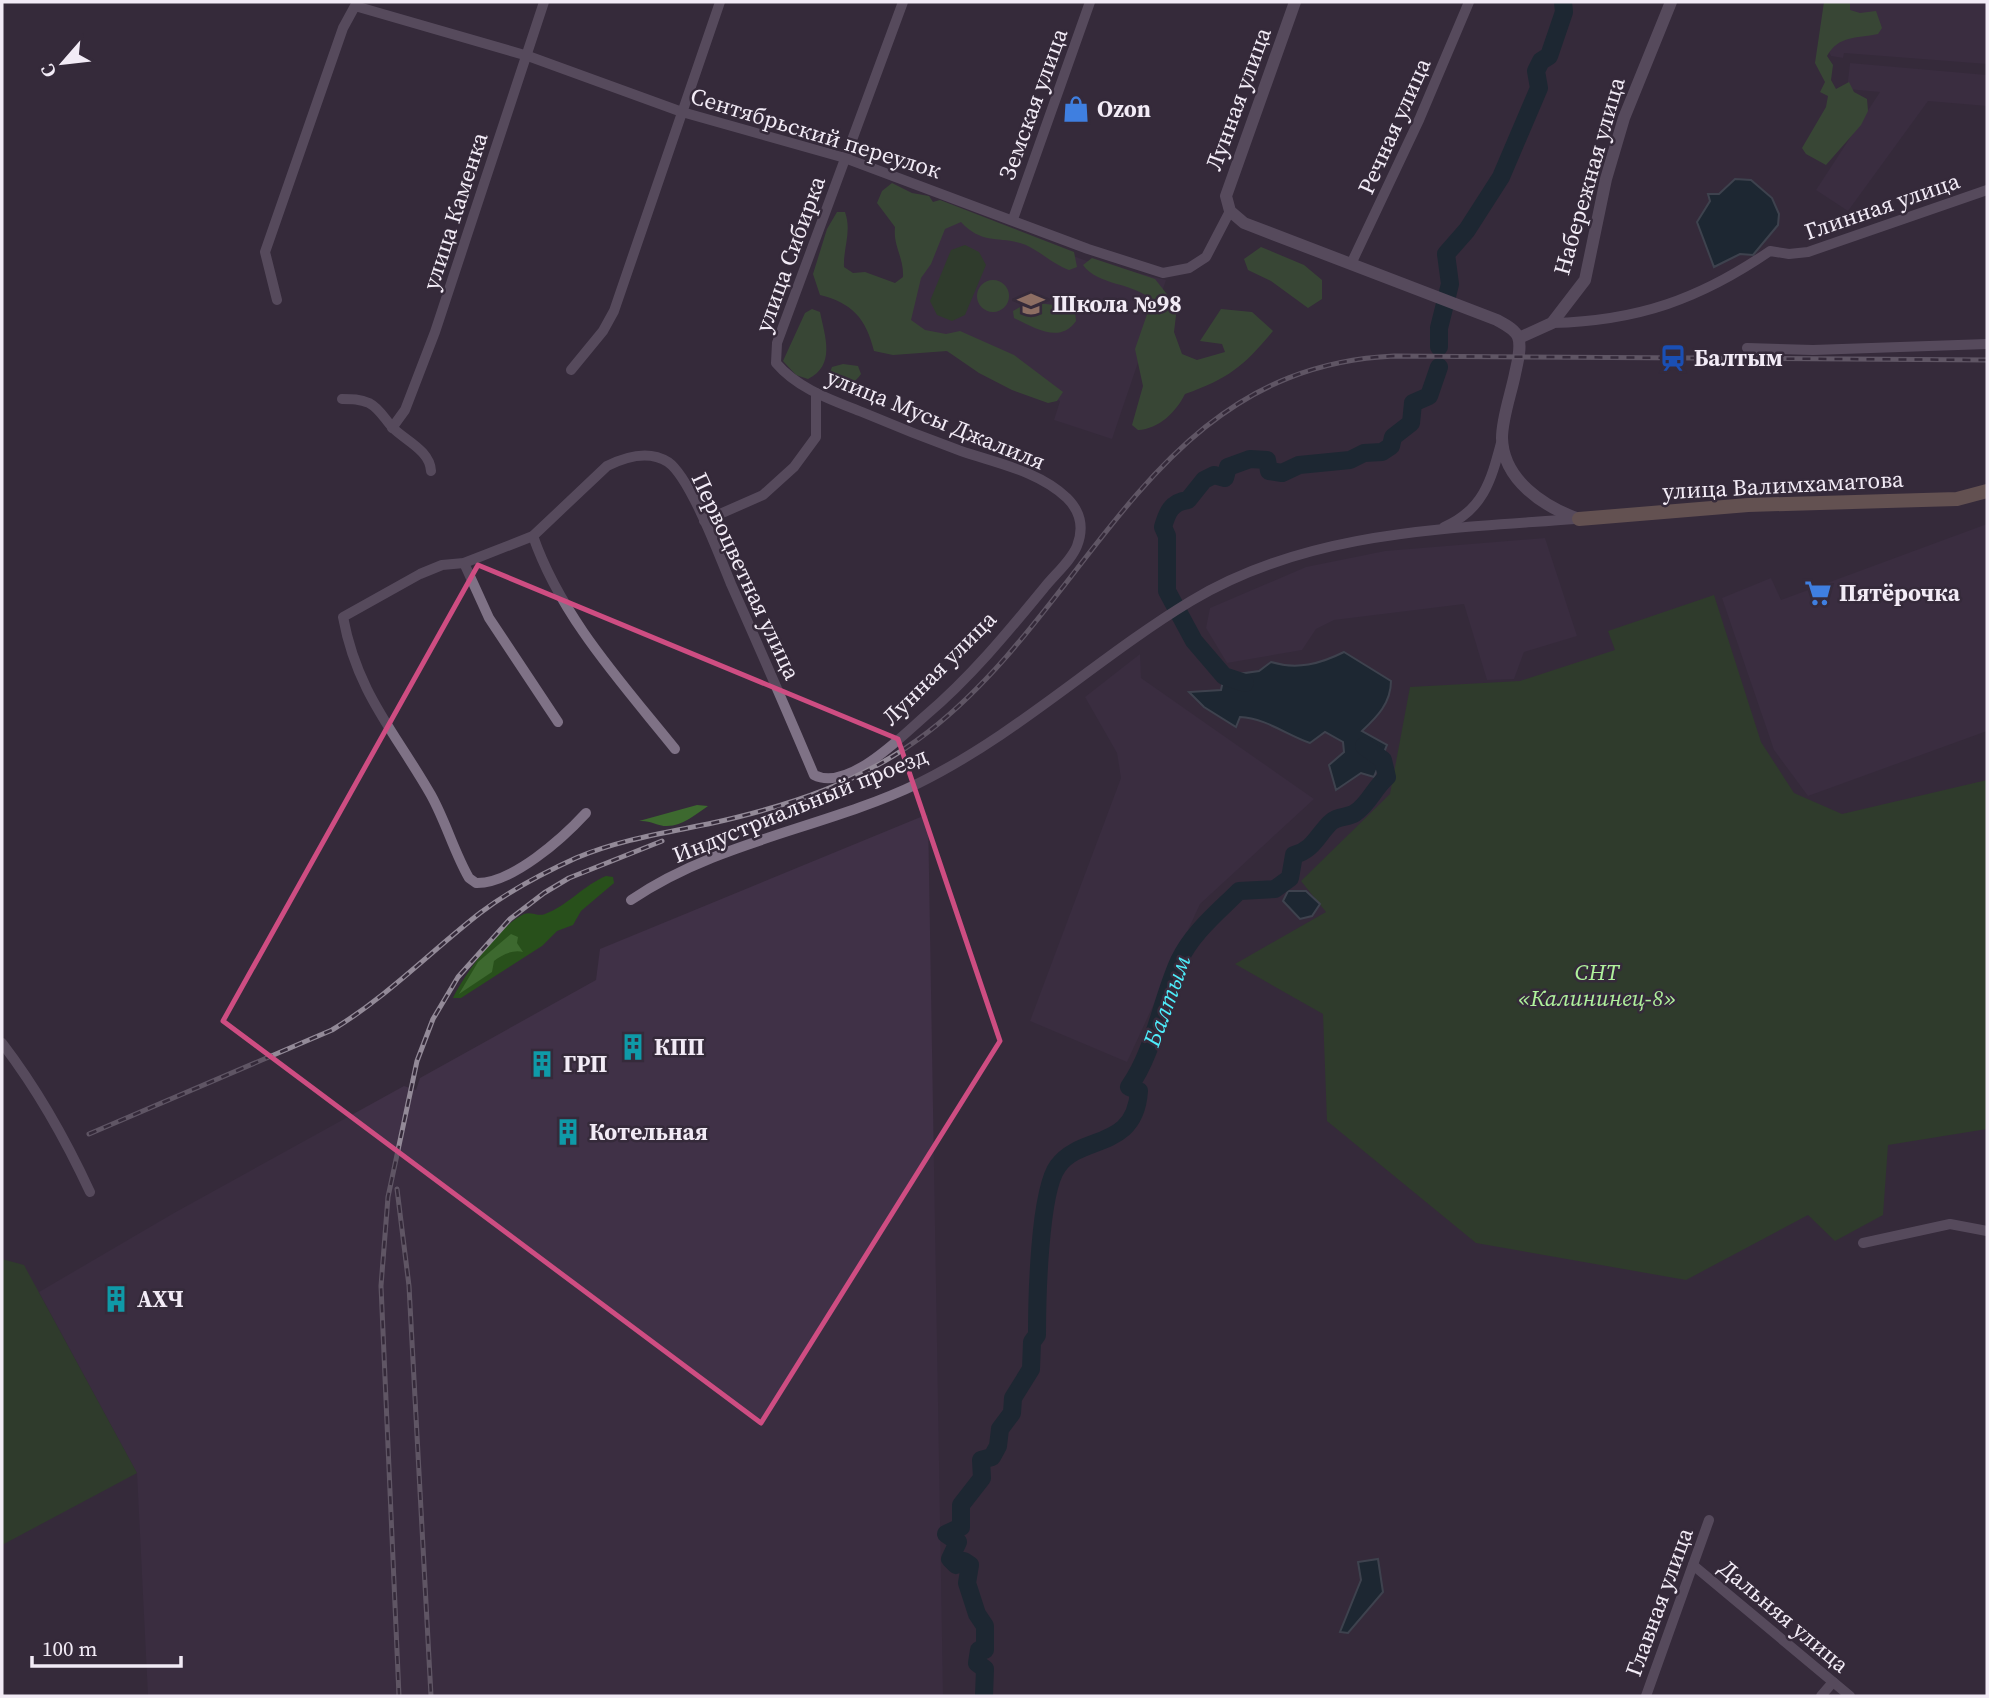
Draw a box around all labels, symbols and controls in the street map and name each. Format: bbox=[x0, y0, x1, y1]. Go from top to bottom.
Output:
street label: Лунная улица bbox=[1197, 23, 1279, 175]
street label: Земская улица bbox=[991, 24, 1075, 184]
north arrow bbox=[28, 28, 98, 98]
street label: Речная улица bbox=[1350, 53, 1438, 199]
text: С bbox=[34, 60, 62, 82]
street label: Набережная улица bbox=[1545, 73, 1633, 279]
street label: Сентябрьский переулок bbox=[687, 80, 946, 186]
place label: Ozon bbox=[1097, 93, 1151, 125]
shop icon: Ozon bbox=[1061, 94, 1091, 124]
street label: улица Каменка bbox=[414, 128, 496, 294]
street label: Глинная улица bbox=[1800, 164, 1964, 248]
street label: улица Сибирка bbox=[747, 171, 833, 336]
place label: Школа №98 bbox=[1052, 288, 1182, 320]
school or university icon: Школа №98 bbox=[1016, 289, 1046, 319]
place label: Балтым bbox=[1694, 342, 1783, 374]
station icon: Балтым bbox=[1658, 343, 1688, 373]
street label: улица Мусы Джалиля bbox=[822, 360, 1050, 478]
street label: улица Валимхаматова bbox=[1662, 463, 1905, 507]
street label: Первоцветная улица bbox=[684, 467, 808, 685]
place label: Пятёрочка bbox=[1839, 577, 1961, 609]
supermarket icon: Пятёрочка bbox=[1803, 578, 1833, 608]
street label: Лунная улица bbox=[875, 603, 1004, 732]
street label: Индустриальный проезд bbox=[668, 739, 932, 871]
water label: Балтым bbox=[1134, 950, 1198, 1052]
park label: СНТ «Калининец-8» bbox=[1518, 956, 1676, 1014]
place label: КПП bbox=[654, 1031, 705, 1063]
building icon: КПП bbox=[618, 1032, 648, 1062]
place label: ГРП bbox=[563, 1048, 607, 1080]
building icon: ГРП bbox=[527, 1049, 557, 1079]
place label: Котельная bbox=[589, 1116, 708, 1148]
building icon: Котельная bbox=[553, 1117, 583, 1147]
place label: АХЧ bbox=[137, 1283, 184, 1315]
building icon: АХЧ bbox=[101, 1284, 131, 1314]
street label: Главная улица bbox=[1617, 1523, 1701, 1681]
street label: Дальняя улица bbox=[1712, 1552, 1856, 1680]
scale bar bbox=[32, 1624, 180, 1668]
text: 100 m bbox=[42, 1634, 97, 1663]

